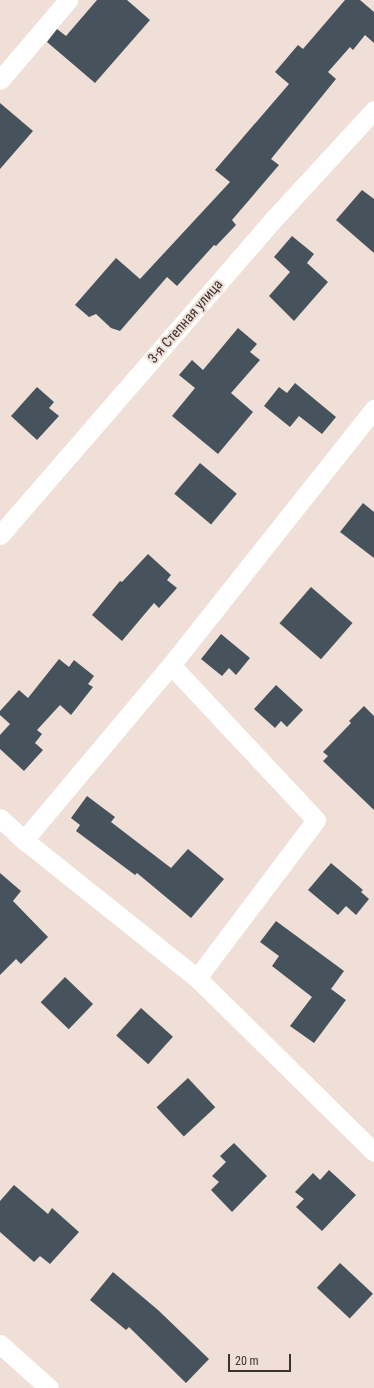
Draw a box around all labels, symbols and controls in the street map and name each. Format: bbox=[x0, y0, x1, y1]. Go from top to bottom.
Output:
street label: 3-я Степная улица bbox=[144, 276, 226, 366]
scale bar bbox=[230, 1346, 293, 1372]
text: 20 m bbox=[235, 1354, 259, 1368]

